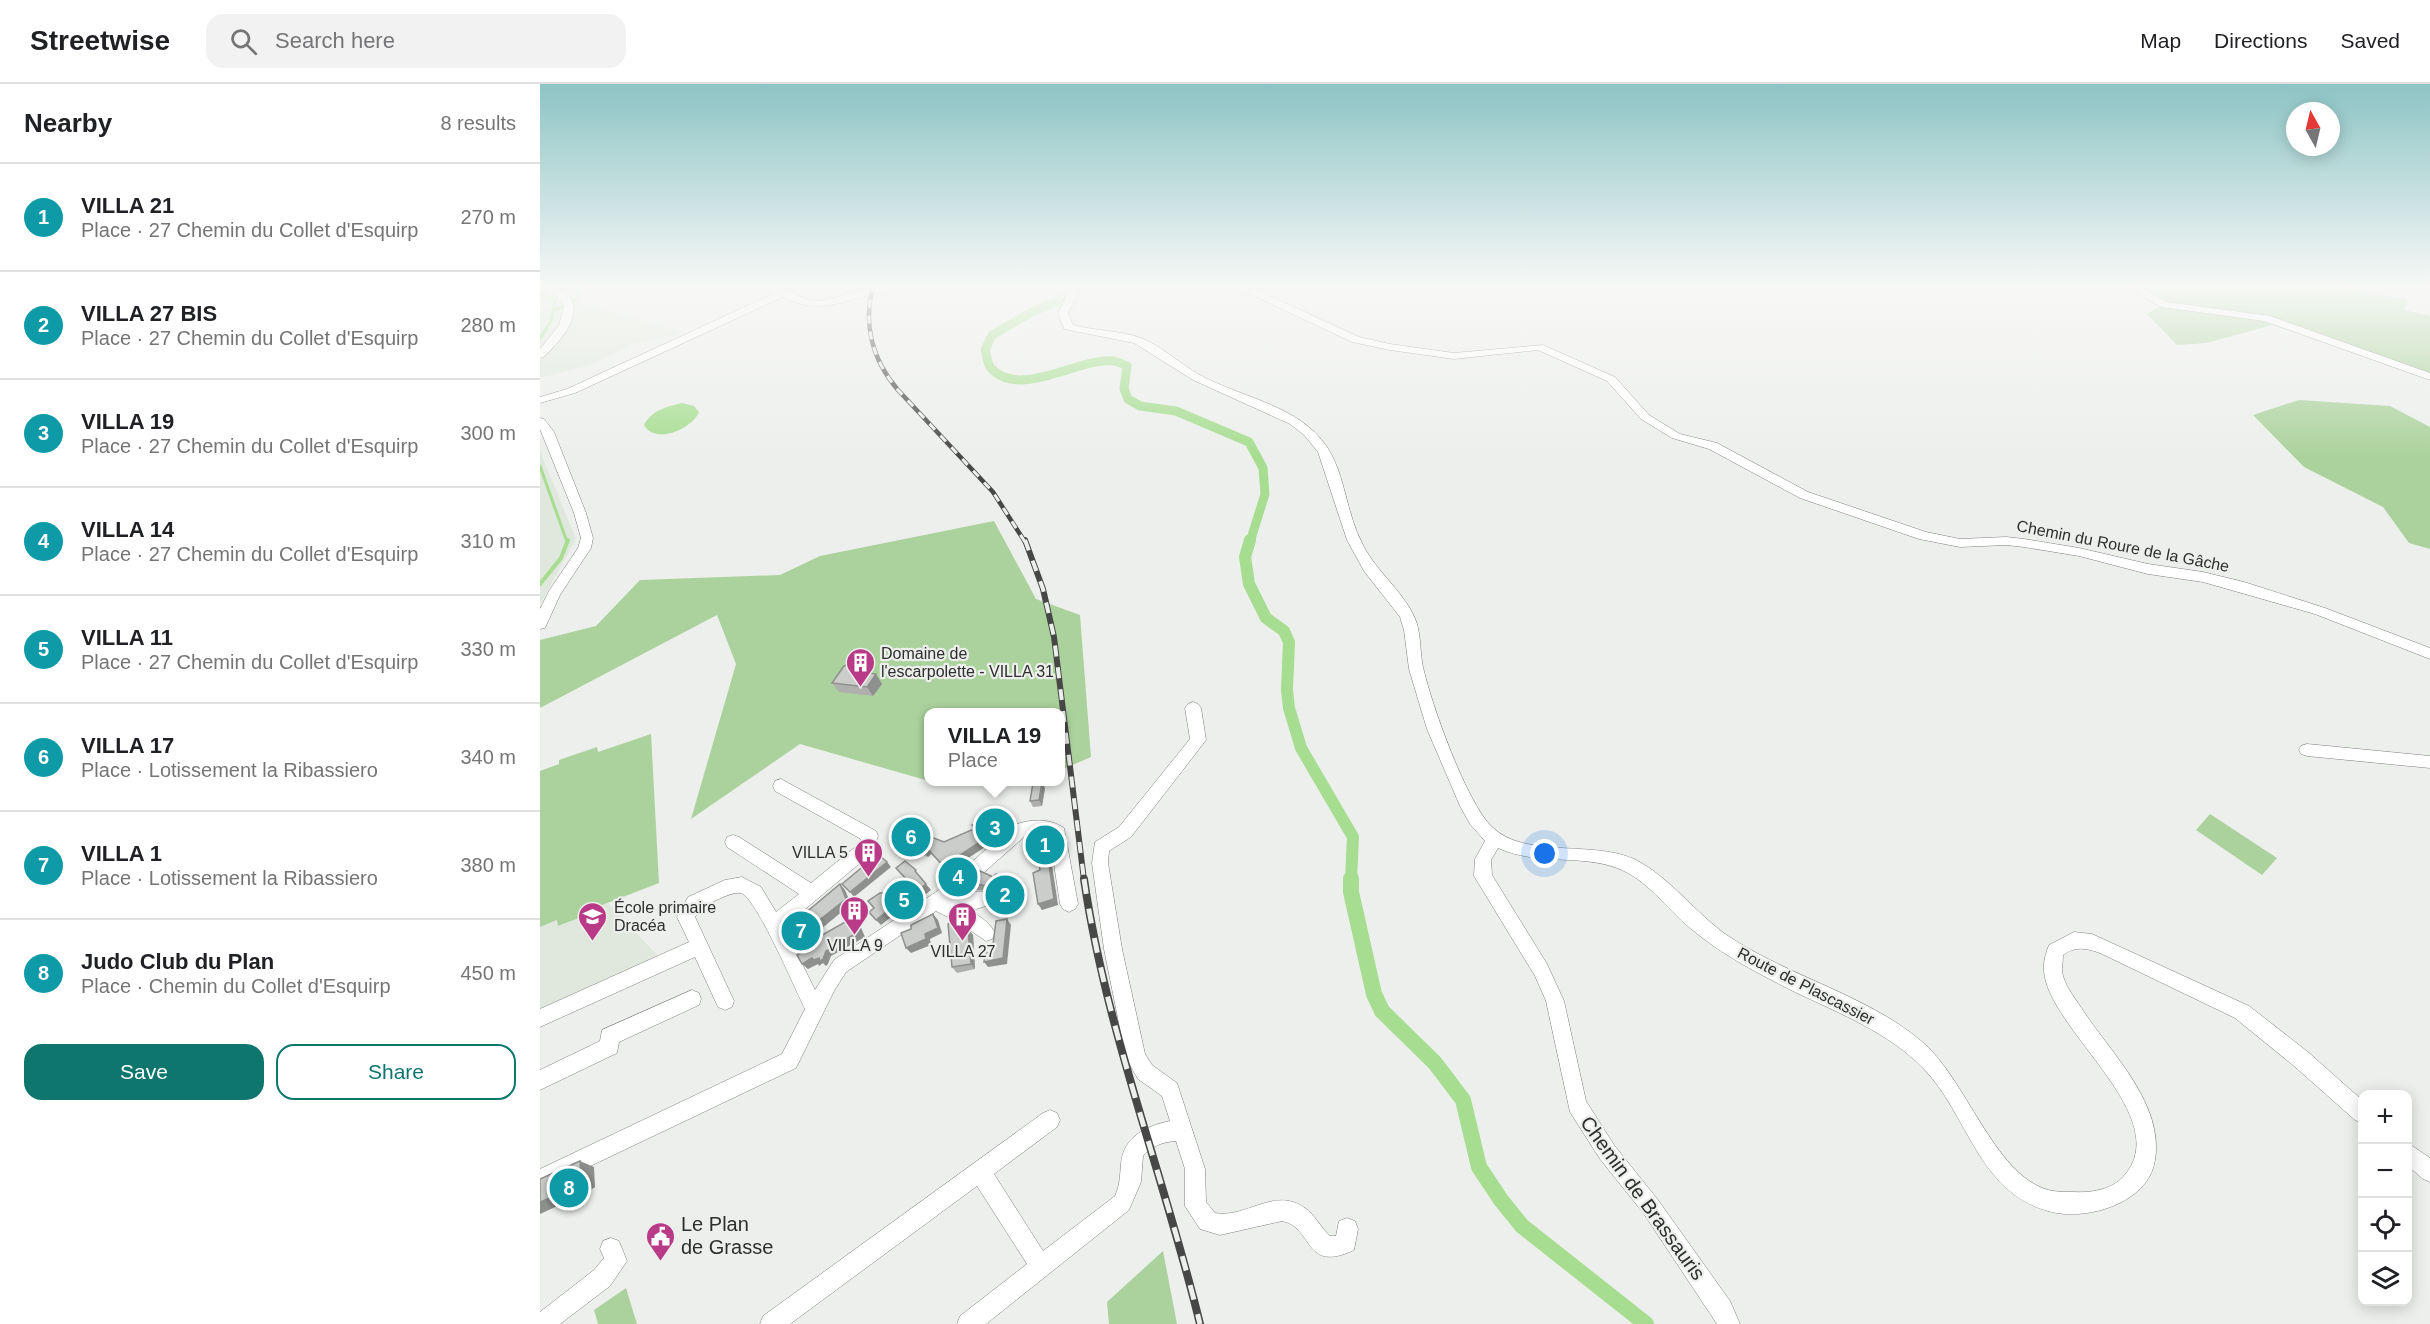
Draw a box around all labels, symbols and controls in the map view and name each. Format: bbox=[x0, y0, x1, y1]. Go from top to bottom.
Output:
search box bbox=[206, 14, 626, 68]
text: Streetwise bbox=[30, 25, 170, 56]
icon: search bbox=[227, 25, 260, 58]
text: Search here bbox=[275, 28, 395, 53]
text: Map bbox=[2140, 29, 2181, 52]
text: Directions bbox=[2214, 29, 2307, 52]
text: Saved bbox=[2340, 29, 2400, 52]
north arrow bbox=[2286, 102, 2340, 156]
text: Nearby bbox=[24, 108, 112, 138]
text: 8 results bbox=[440, 112, 516, 134]
text: VILLA 21 bbox=[81, 193, 174, 218]
text: 1 bbox=[38, 206, 49, 228]
text: 270 m bbox=[460, 206, 516, 228]
text: Place · 27 Chemin du Collet d'Esquirp bbox=[81, 219, 418, 241]
text: VILLA 27 BIS bbox=[81, 301, 217, 326]
text: 2 bbox=[38, 314, 49, 336]
text: 280 m bbox=[460, 314, 516, 336]
text: Place · 27 Chemin du Collet d'Esquirp bbox=[81, 327, 418, 349]
text: VILLA 19 bbox=[81, 409, 174, 434]
text: 3 bbox=[38, 422, 49, 444]
text: 300 m bbox=[460, 422, 516, 444]
text: Place · 27 Chemin du Collet d'Esquirp bbox=[81, 435, 418, 457]
text: VILLA 14 bbox=[81, 517, 174, 542]
street label: Chemin du Roure de la Gâche bbox=[2015, 517, 2231, 575]
text: 4 bbox=[38, 530, 49, 552]
text: 310 m bbox=[460, 530, 516, 552]
text: Place · 27 Chemin du Collet d'Esquirp bbox=[81, 543, 418, 565]
text: VILLA 11 bbox=[81, 625, 173, 650]
text: 5 bbox=[38, 638, 49, 660]
text: 330 m bbox=[460, 638, 516, 660]
place label: Domaine de l'escarpolette - VILLA 31 bbox=[881, 645, 1054, 680]
building icon: Domaine de l'escarpolette - VILLA 31 bbox=[844, 646, 876, 688]
text: Place · 27 Chemin du Collet d'Esquirp bbox=[81, 651, 418, 673]
popup bbox=[924, 708, 1065, 786]
text: VILLA 19 bbox=[948, 723, 1041, 748]
text: VILLA 17 bbox=[81, 733, 174, 758]
text: 6 bbox=[38, 746, 49, 768]
text: 340 m bbox=[460, 746, 516, 768]
text: Place bbox=[948, 749, 998, 771]
text: Place · Lotissement la Ribassiero bbox=[81, 759, 378, 781]
pin: 3 bbox=[976, 806, 1014, 850]
pin: 6 bbox=[892, 814, 931, 860]
pin: 1 bbox=[1026, 822, 1064, 867]
building icon: VILLA 5 bbox=[853, 836, 885, 878]
your location bbox=[1530, 839, 1559, 868]
text: VILLA 1 bbox=[81, 841, 162, 866]
place label: VILLA 5 bbox=[792, 844, 848, 861]
text: 7 bbox=[38, 854, 49, 876]
text: 380 m bbox=[460, 854, 516, 876]
pin: 4 bbox=[938, 854, 978, 900]
text: Place · Lotissement la Ribassiero bbox=[81, 867, 378, 889]
pin: 2 bbox=[986, 872, 1024, 918]
pin: 5 bbox=[884, 878, 924, 922]
building icon: VILLA 9 bbox=[839, 894, 871, 936]
place label: École primaire Dracéa bbox=[614, 898, 716, 934]
school or university icon: École primaire Dracéa bbox=[577, 900, 609, 942]
building icon: VILLA 27 bbox=[947, 900, 979, 942]
pin: 7 bbox=[782, 908, 820, 954]
place label: VILLA 9 bbox=[827, 937, 883, 954]
place label: VILLA 27 bbox=[931, 943, 996, 960]
street label: Route de Plascassier bbox=[1735, 944, 1878, 1028]
text: Judo Club du Plan bbox=[81, 949, 274, 974]
text: 8 bbox=[38, 962, 49, 984]
text: 450 m bbox=[460, 962, 516, 984]
text: Place · Chemin du Collet d'Esquirp bbox=[81, 975, 391, 997]
button: Save bbox=[24, 1044, 264, 1100]
button: Share bbox=[276, 1044, 516, 1100]
map controls bbox=[2358, 1090, 2412, 1306]
button: + bbox=[2358, 1090, 2412, 1144]
street label: Chemin de Brassauris bbox=[1576, 1112, 1710, 1284]
button: − bbox=[2358, 1144, 2412, 1198]
pin: 8 bbox=[549, 1166, 588, 1210]
button: locate bbox=[2358, 1198, 2412, 1252]
place label: Le Plan de Grasse bbox=[681, 1213, 773, 1258]
public building icon: Le Plan de Grasse bbox=[644, 1220, 676, 1262]
button: layers bbox=[2358, 1252, 2412, 1306]

